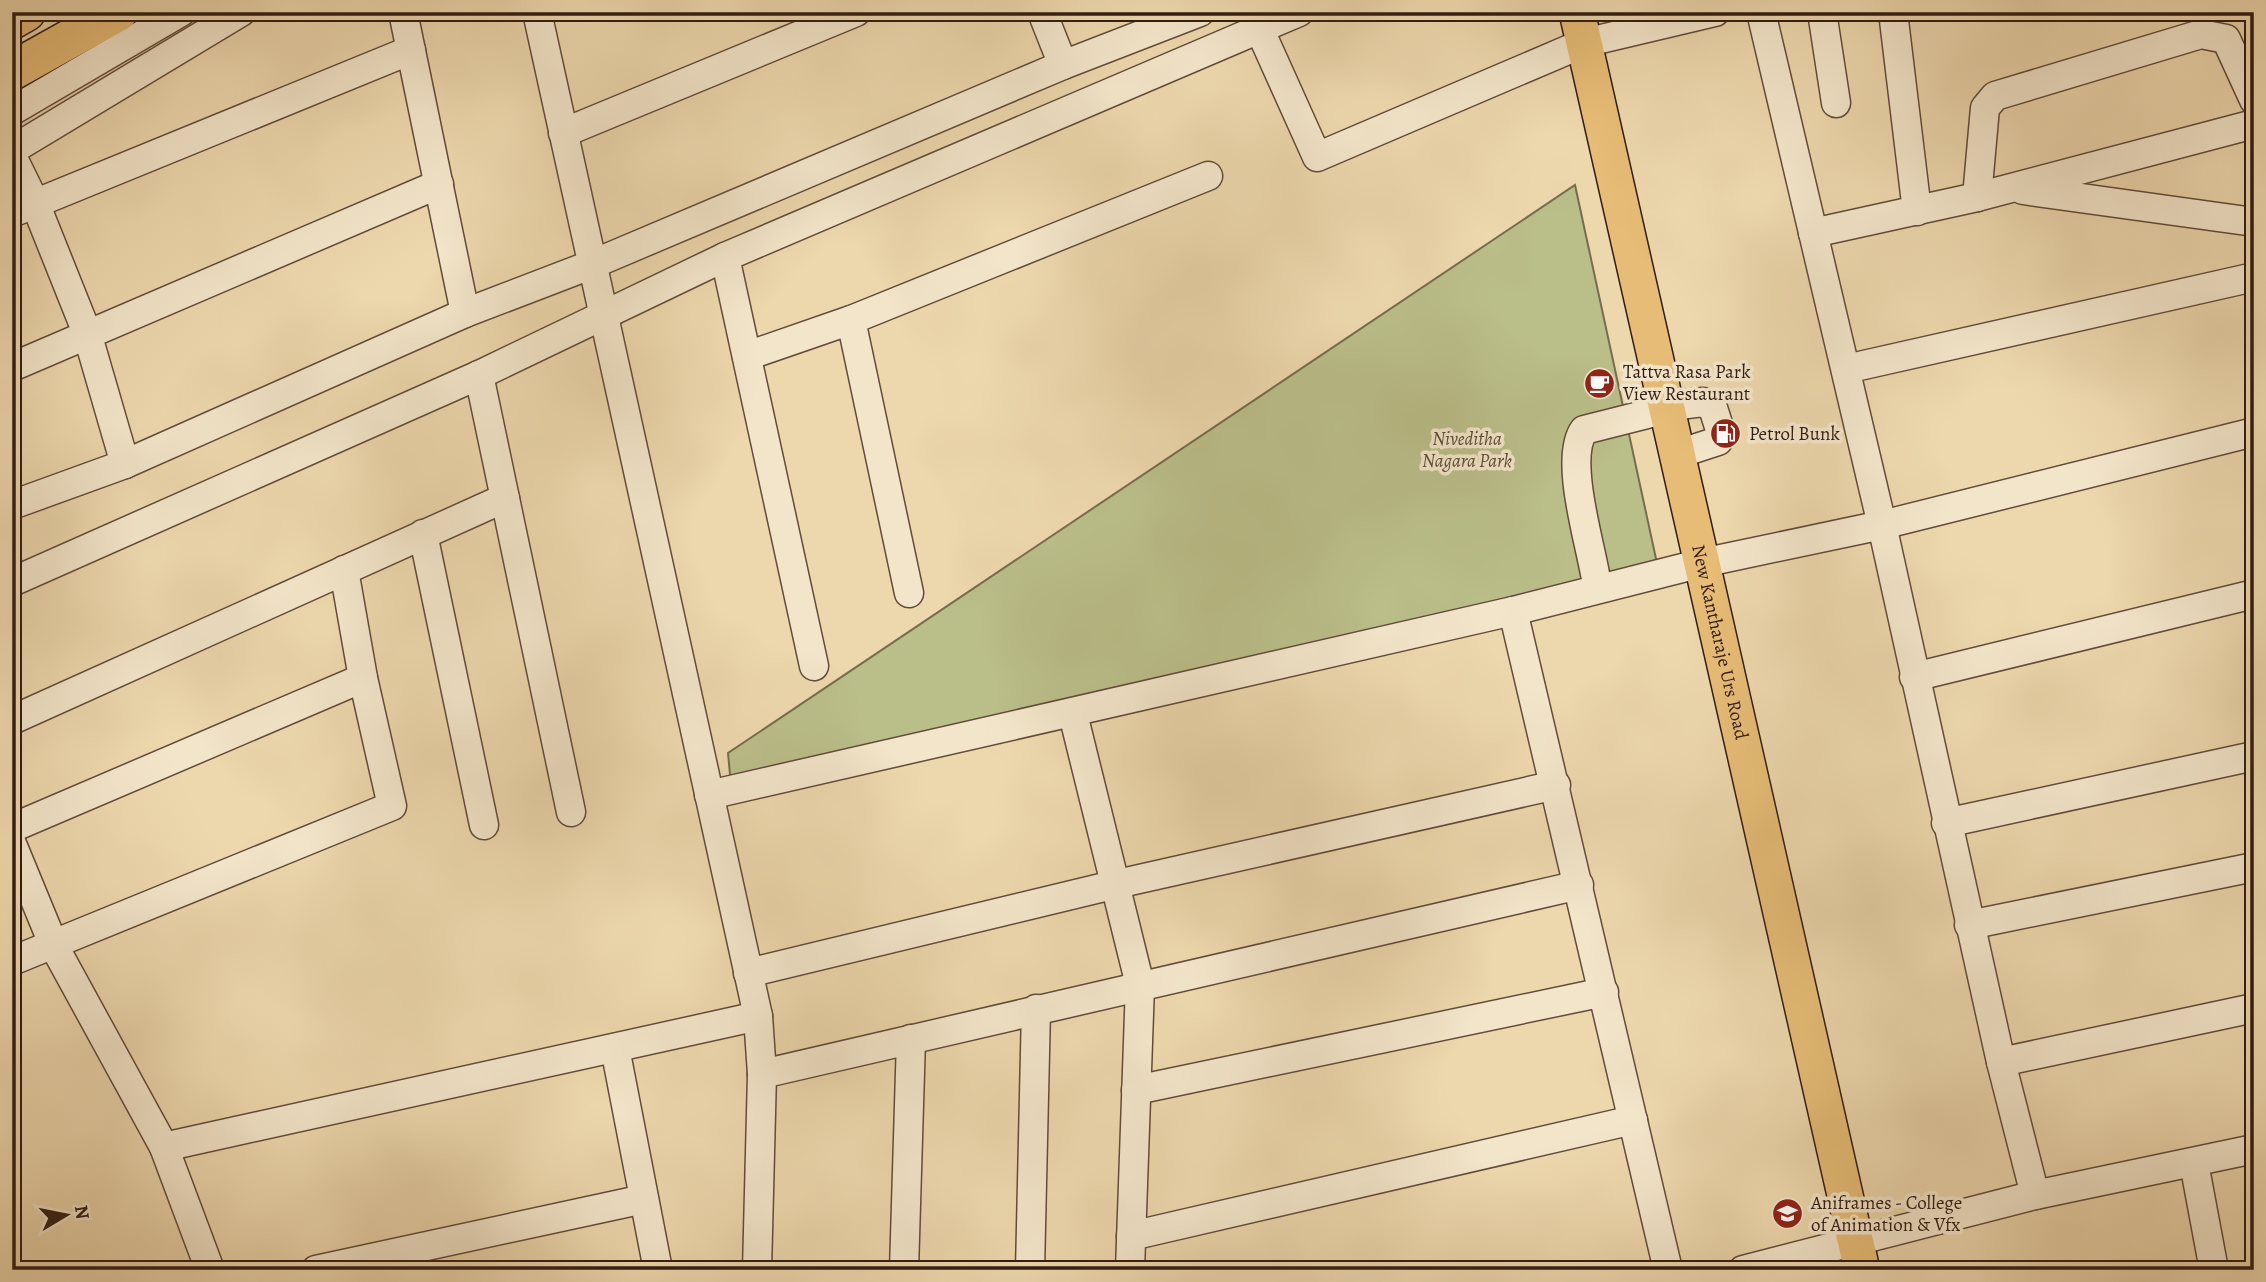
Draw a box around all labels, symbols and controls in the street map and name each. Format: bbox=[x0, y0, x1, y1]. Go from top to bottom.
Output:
place label: Tattva Rasa Park View Restaurant bbox=[1622, 359, 1751, 407]
cafe icon: Tattva Rasa Park View Restaurant bbox=[1583, 366, 1617, 400]
fuel station icon: Petrol Bunk bbox=[1709, 417, 1743, 451]
place label: Petrol Bunk bbox=[1749, 421, 1840, 447]
park label: Niveditha Nagara Park bbox=[1422, 426, 1512, 474]
street label: New Kantharaje Urs Road bbox=[1685, 542, 1755, 743]
north arrow bbox=[32, 1180, 102, 1250]
place label: Aniframes - College of Animation & Vfx bbox=[1810, 1190, 1962, 1238]
school or university icon: Aniframes - College of Animation & Vfx bbox=[1771, 1197, 1805, 1231]
text: N bbox=[68, 1203, 96, 1221]

